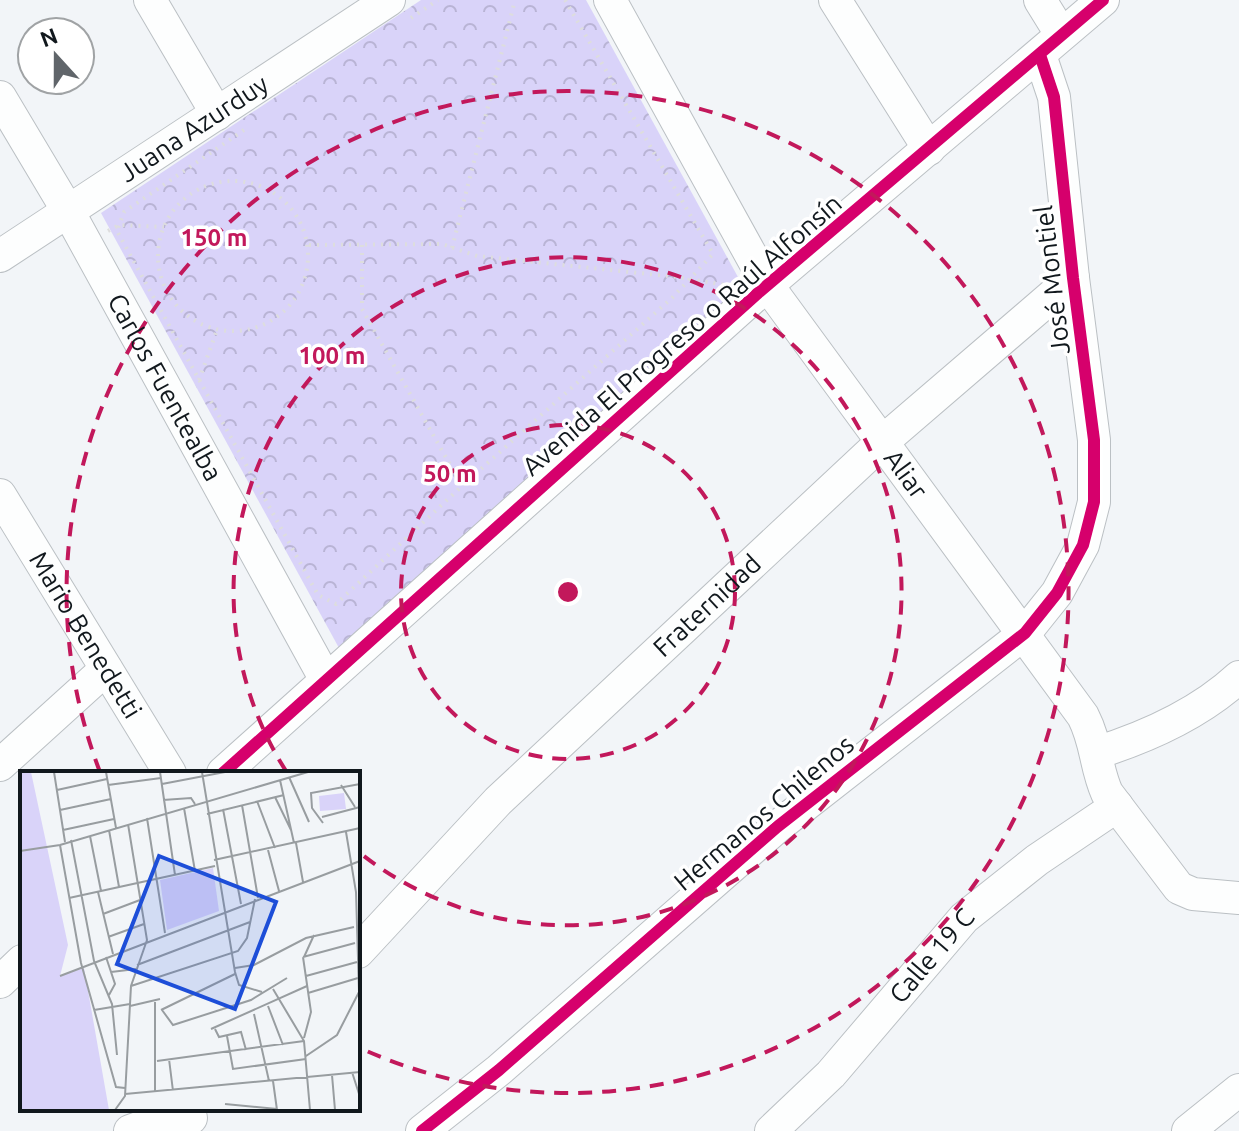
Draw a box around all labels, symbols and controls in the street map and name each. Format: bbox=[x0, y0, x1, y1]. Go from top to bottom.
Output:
north arrow bbox=[16, 16, 96, 96]
text: N bbox=[37, 22, 61, 51]
street label: Juana Azurduy bbox=[114, 69, 273, 187]
street label: Avenida El Progreso o Raúl Alfonsín bbox=[516, 188, 847, 481]
street label: José Montiel bbox=[1028, 204, 1075, 356]
text: 150 m bbox=[181, 224, 247, 251]
street label: Carlos Fuentealba bbox=[102, 288, 229, 486]
text: 100 m bbox=[299, 342, 365, 369]
street label: Aliar bbox=[879, 444, 934, 504]
text: 50 m bbox=[423, 460, 477, 487]
street label: Mario Benedetti bbox=[24, 546, 148, 723]
street label: Fraternidad bbox=[647, 548, 766, 662]
centre of rings bbox=[554, 578, 582, 606]
street label: Hermanos Chilenos bbox=[668, 729, 859, 896]
inset map bbox=[20, 771, 360, 1111]
street label: Calle 19 C bbox=[883, 903, 980, 1009]

